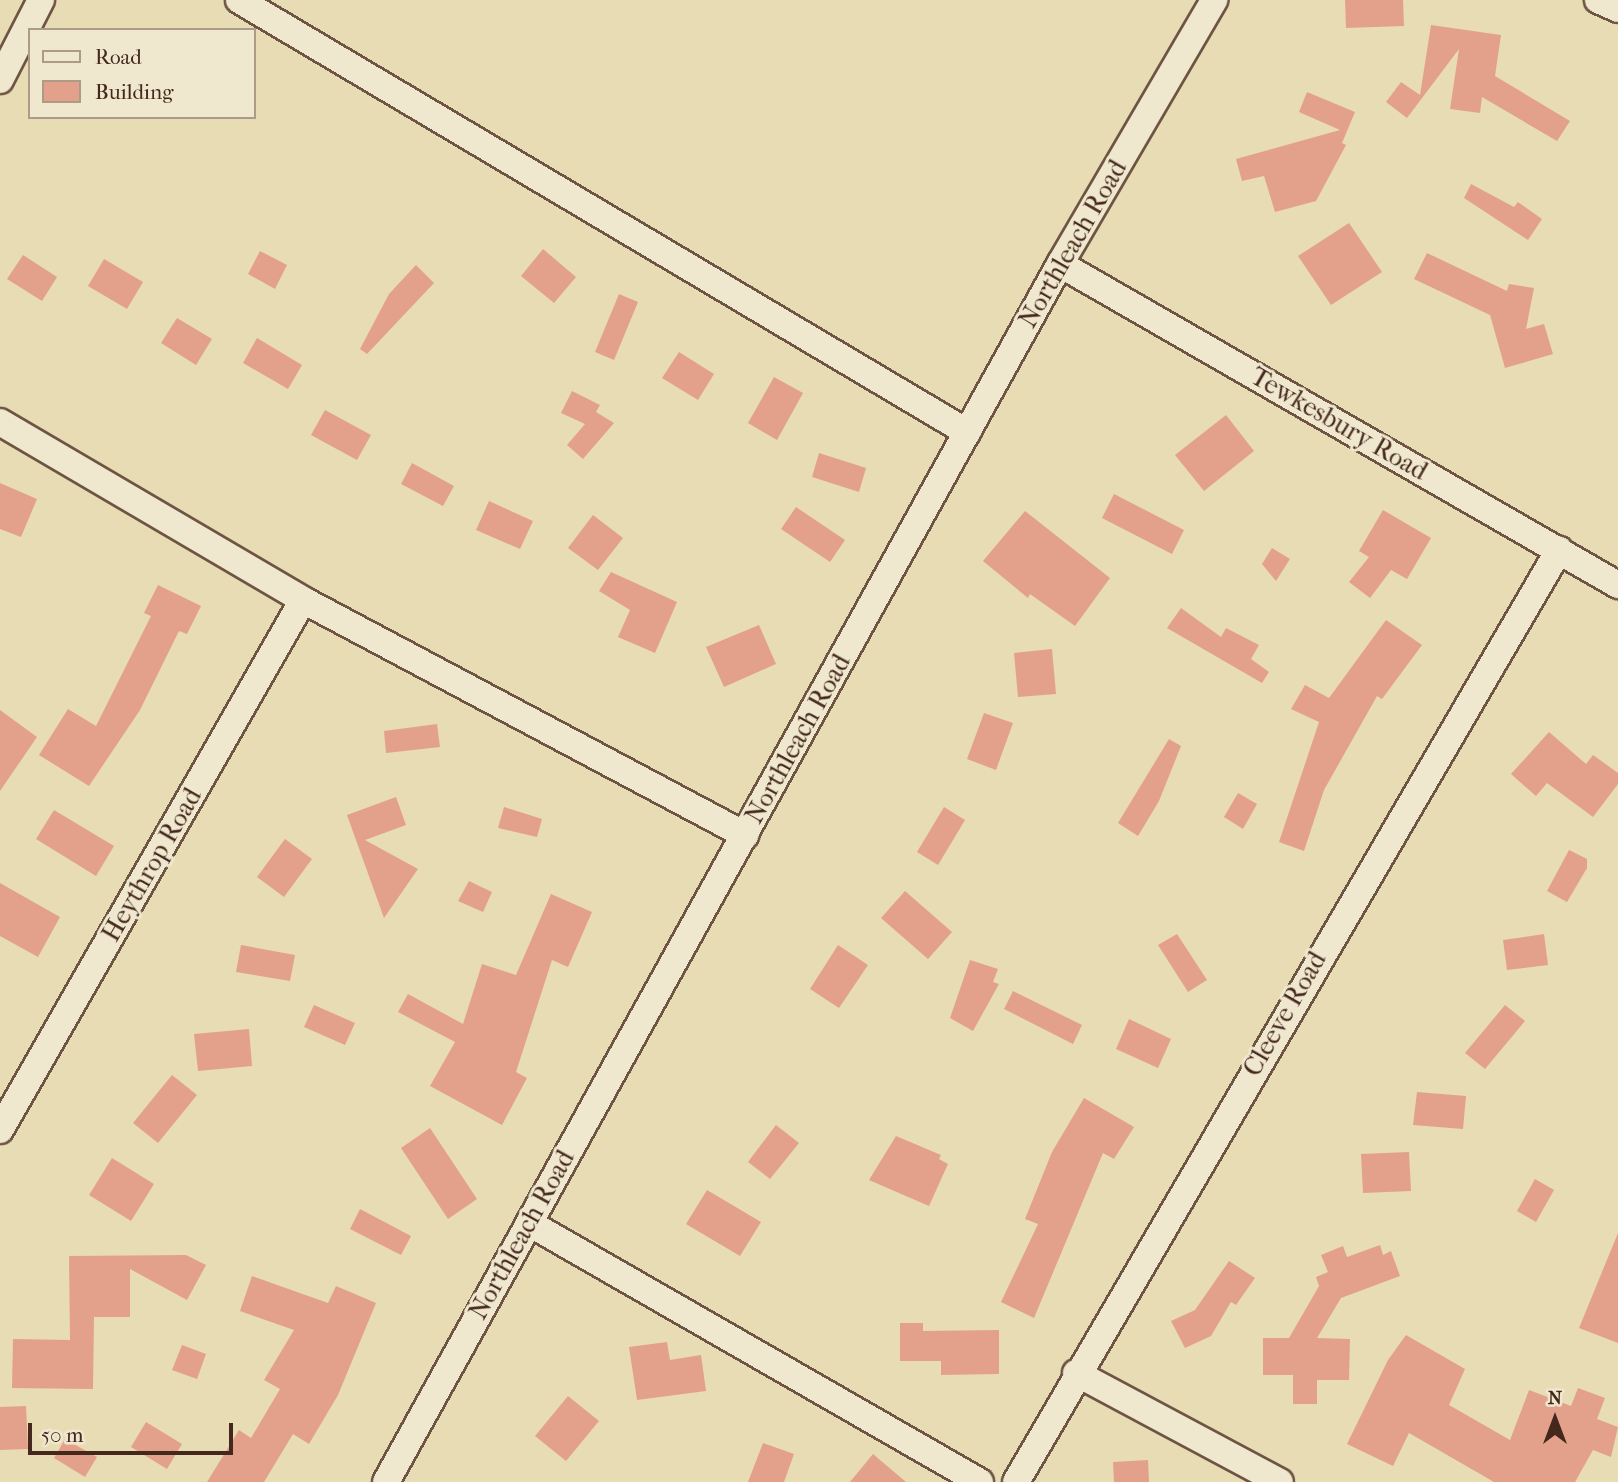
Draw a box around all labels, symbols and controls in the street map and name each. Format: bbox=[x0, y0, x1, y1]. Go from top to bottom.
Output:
legend bbox=[28, 28, 256, 119]
text: Road bbox=[95, 45, 142, 69]
text: Building bbox=[95, 80, 173, 104]
street label: Northleach Road bbox=[1012, 155, 1134, 333]
street label: Tewkesbury Road bbox=[1245, 361, 1433, 487]
street label: Northleach Road bbox=[739, 649, 857, 829]
street label: Heythrop Road bbox=[95, 783, 209, 947]
street label: Cleeve Road bbox=[1237, 946, 1333, 1082]
street label: Northleach Road bbox=[463, 1145, 581, 1325]
north arrow bbox=[1520, 1384, 1590, 1454]
text: N bbox=[1548, 1387, 1562, 1409]
scale bar bbox=[32, 1408, 236, 1452]
text: 50 m bbox=[41, 1423, 84, 1447]

